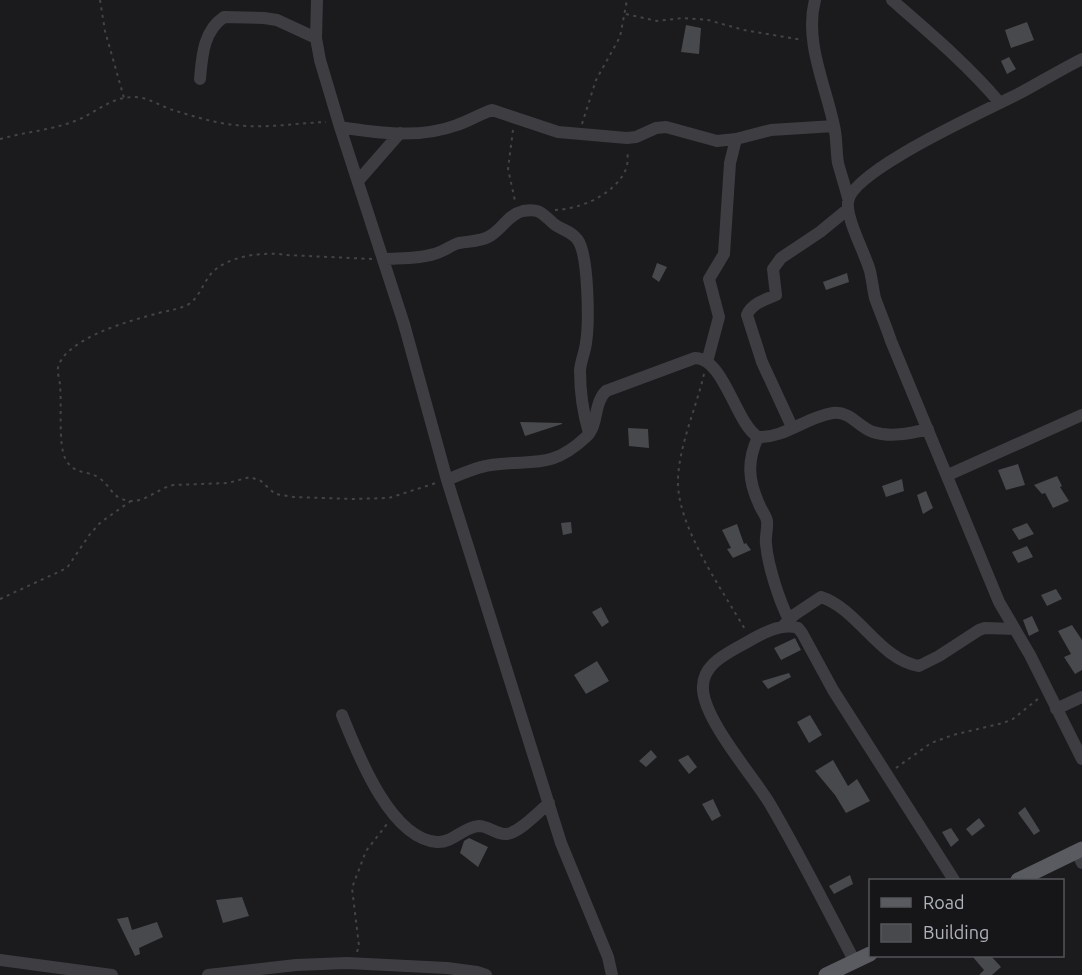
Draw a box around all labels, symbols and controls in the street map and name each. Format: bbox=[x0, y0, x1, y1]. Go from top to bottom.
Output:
legend bbox=[869, 879, 1064, 957]
text: Road bbox=[923, 892, 965, 912]
text: Building bbox=[923, 922, 989, 942]

